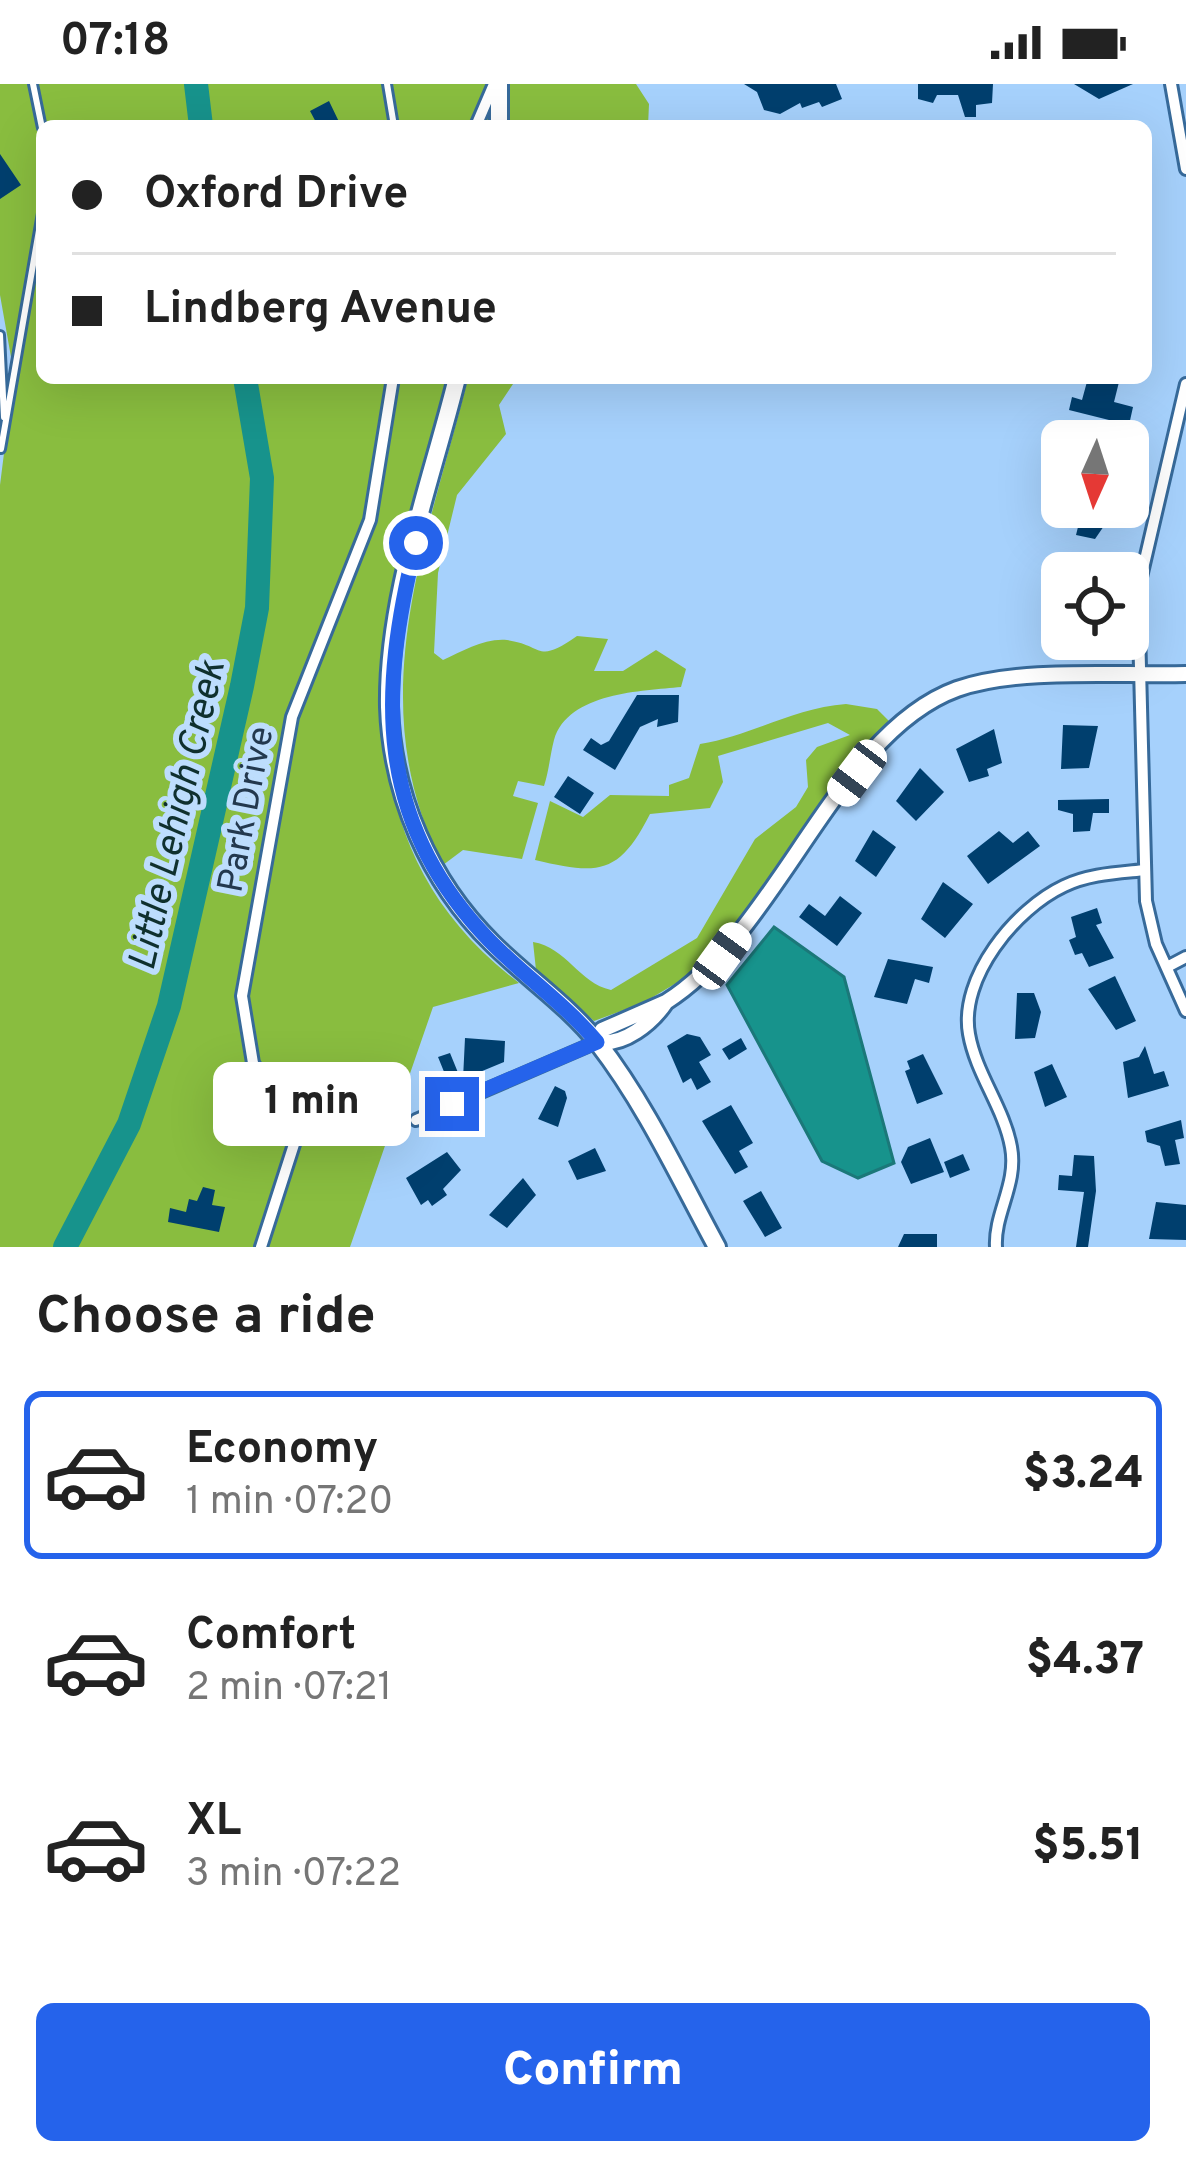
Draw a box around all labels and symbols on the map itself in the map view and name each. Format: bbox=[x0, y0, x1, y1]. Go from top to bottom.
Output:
north arrow bbox=[1041, 420, 1149, 528]
route start bbox=[389, 516, 443, 570]
water label: Little Lehigh Creek bbox=[120, 655, 239, 976]
street label: Park Drive bbox=[209, 723, 287, 897]
car bbox=[821, 733, 893, 813]
car bbox=[686, 916, 758, 996]
callout: 1 min bbox=[212, 1062, 410, 1146]
route end bbox=[425, 1077, 479, 1131]

